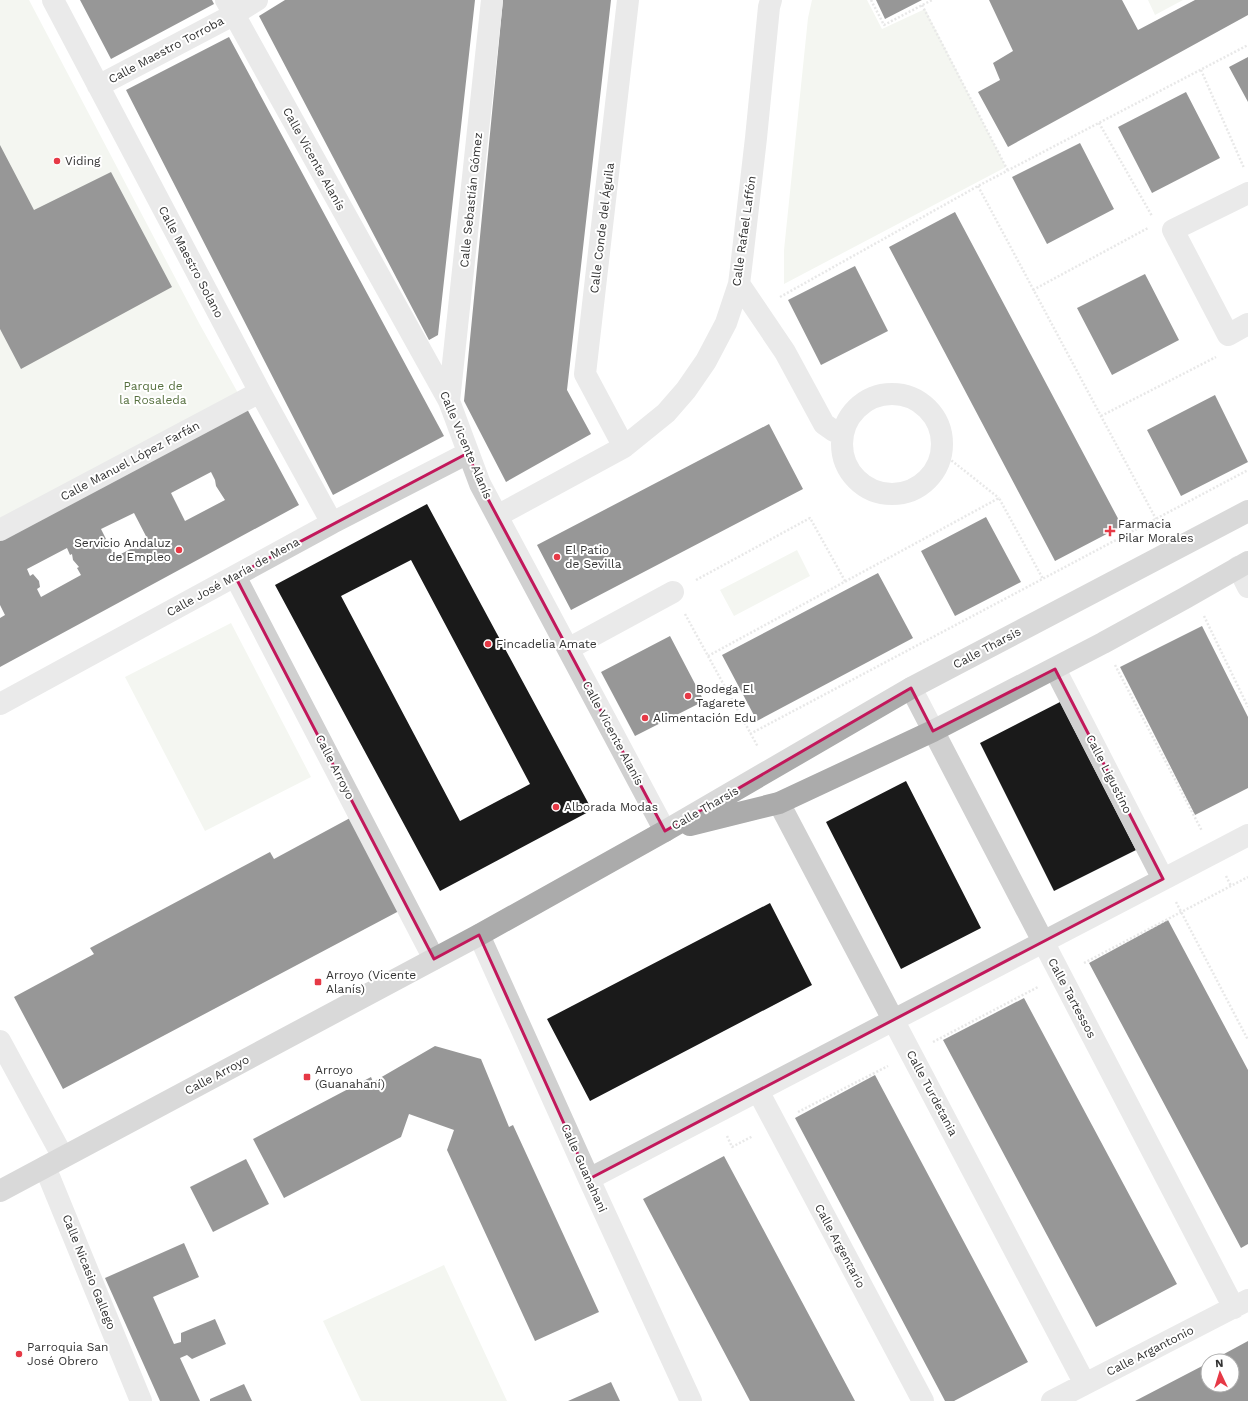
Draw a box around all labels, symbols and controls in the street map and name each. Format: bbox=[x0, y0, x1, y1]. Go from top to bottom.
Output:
street label: Calle Maestro Torroba bbox=[106, 14, 226, 86]
street label: Calle Vicente Alanís bbox=[280, 105, 348, 213]
street label: Calle Sebastián Gómez bbox=[457, 132, 485, 268]
place label: Viding bbox=[65, 154, 101, 168]
marker: Viding bbox=[52, 156, 62, 166]
street label: Calle Conde del Águila bbox=[587, 162, 617, 294]
street label: Calle Rafael Laffón bbox=[729, 175, 759, 287]
street label: Calle Maestro Solano bbox=[156, 204, 226, 320]
park label: Parque de la Rosaleda bbox=[119, 379, 187, 407]
street label: Calle Vicente Alanís bbox=[437, 389, 495, 501]
street label: Calle Manuel López Farfán bbox=[58, 418, 202, 504]
place label: Farmacia Pilar Morales bbox=[1118, 517, 1193, 545]
marker: Farmacia Pilar Morales bbox=[1105, 526, 1115, 536]
street label: Calle José María de Mena bbox=[164, 534, 302, 619]
place label: Servicio Andaluz de Empleo bbox=[74, 536, 171, 564]
place label: El Patio de Sevilla bbox=[565, 543, 622, 571]
marker: Servicio Andaluz de Empleo bbox=[174, 545, 184, 555]
marker: El Patio de Sevilla bbox=[552, 552, 562, 562]
street label: Calle Tharsis bbox=[951, 624, 1023, 672]
place label: Fincadelia Amate bbox=[496, 637, 597, 651]
marker: Fincadelia Amate bbox=[483, 639, 493, 649]
street label: Calle Vicente Alanís bbox=[580, 679, 646, 787]
place label: Bodega El Tagarete bbox=[696, 682, 754, 710]
marker: Bodega El Tagarete bbox=[683, 691, 693, 701]
place label: Alimentación Edu bbox=[653, 711, 756, 725]
marker: Alimentación Edu bbox=[640, 713, 650, 723]
street label: Calle Arroyo bbox=[313, 732, 357, 802]
street label: Calle Ligustino bbox=[1083, 732, 1135, 816]
street label: Calle Tharsis bbox=[669, 783, 741, 833]
place label: Alborada Modas bbox=[564, 800, 658, 814]
marker: Alborada Modas bbox=[551, 802, 561, 812]
street label: Calle Tartessos bbox=[1045, 956, 1099, 1040]
place label: Arroyo (Vicente Alanís) bbox=[326, 968, 416, 996]
marker: Arroyo (Vicente Alanís) bbox=[313, 977, 323, 987]
street label: Calle Turdetania bbox=[903, 1048, 961, 1138]
street label: Calle Arroyo bbox=[182, 1052, 252, 1098]
place label: Arroyo (Guanahaní) bbox=[315, 1063, 385, 1091]
marker: Arroyo (Guanahaní) bbox=[302, 1072, 312, 1082]
street label: Calle Guanahani bbox=[558, 1122, 610, 1214]
street label: Calle Argentario bbox=[812, 1202, 868, 1290]
street label: Calle Nicasio Gallego bbox=[59, 1212, 119, 1332]
street label: Calle Argantonio bbox=[1104, 1323, 1196, 1379]
place label: Parroquia San José Obrero bbox=[27, 1340, 108, 1368]
marker: Parroquia San José Obrero bbox=[14, 1349, 24, 1359]
north arrow bbox=[1200, 1353, 1240, 1393]
text: N bbox=[1215, 1357, 1224, 1370]

